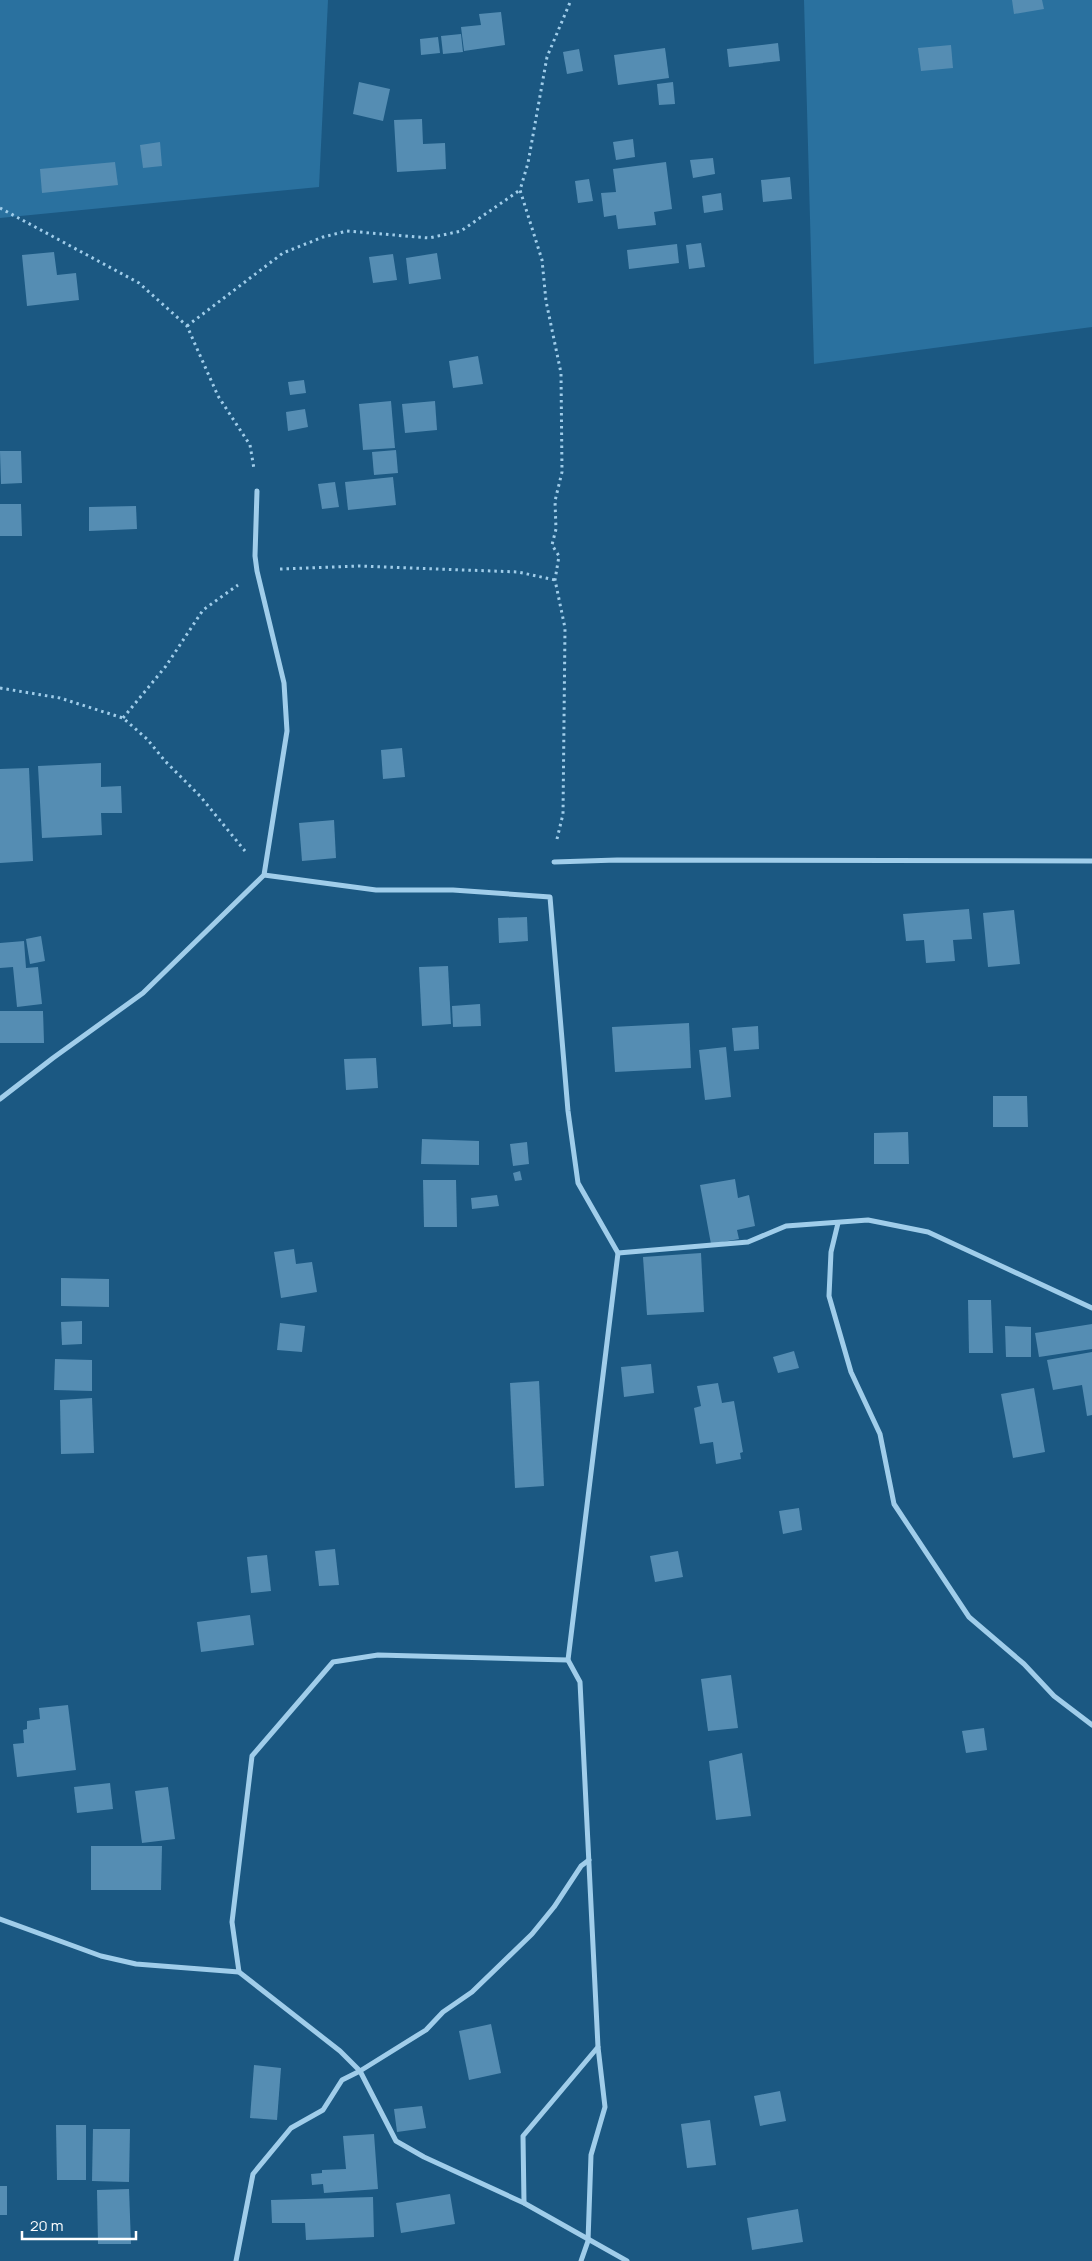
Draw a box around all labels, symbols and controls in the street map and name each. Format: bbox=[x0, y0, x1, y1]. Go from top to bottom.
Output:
scale bar bbox=[22, 2208, 136, 2240]
text: 20 m bbox=[30, 2215, 63, 2236]

